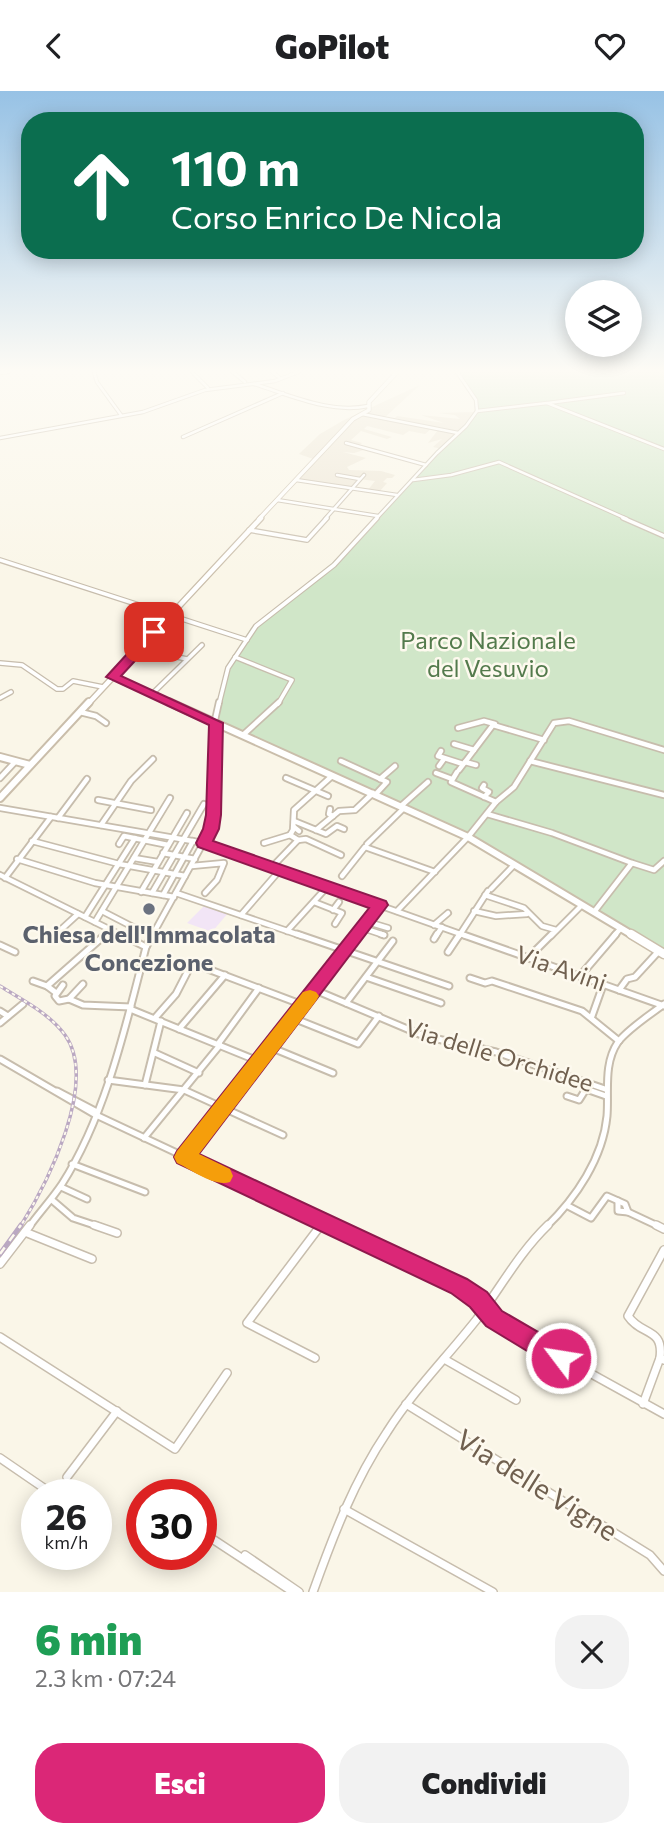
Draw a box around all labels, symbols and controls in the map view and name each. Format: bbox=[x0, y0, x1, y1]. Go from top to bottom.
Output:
text: GoPilot bbox=[275, 26, 389, 66]
icon: back bbox=[35, 27, 73, 65]
icon: heart bbox=[591, 27, 629, 65]
text: 110 m bbox=[171, 136, 300, 196]
icon: ahead bbox=[56, 140, 147, 231]
text: Corso Enrico De Nicola bbox=[171, 196, 502, 236]
map controls bbox=[565, 280, 642, 357]
button: layers bbox=[565, 280, 642, 357]
pin bbox=[124, 602, 184, 662]
icon: arrive bbox=[135, 613, 173, 651]
park label: Parco Nazionale del Vesuvio bbox=[400, 625, 576, 682]
marker: Chiesa dell'Immacolata Concezione bbox=[141, 901, 157, 917]
place label: Chiesa dell'Immacolata Concezione bbox=[22, 919, 276, 976]
street label: Via Avini bbox=[512, 939, 611, 997]
street label: Via delle Orchidee bbox=[402, 1012, 597, 1097]
position arrow bbox=[524, 1321, 598, 1395]
street label: Via delle Vigne bbox=[450, 1421, 625, 1547]
speed limit sign: 30 bbox=[126, 1479, 217, 1570]
text: 26 bbox=[46, 1494, 87, 1537]
text: km/h bbox=[45, 1531, 88, 1553]
text: 6 min bbox=[35, 1612, 142, 1664]
button: close bbox=[555, 1615, 629, 1689]
text: 2.3 km · 07:24 bbox=[35, 1664, 176, 1692]
button: Esci bbox=[35, 1743, 325, 1823]
button: Condividi bbox=[339, 1743, 629, 1823]

